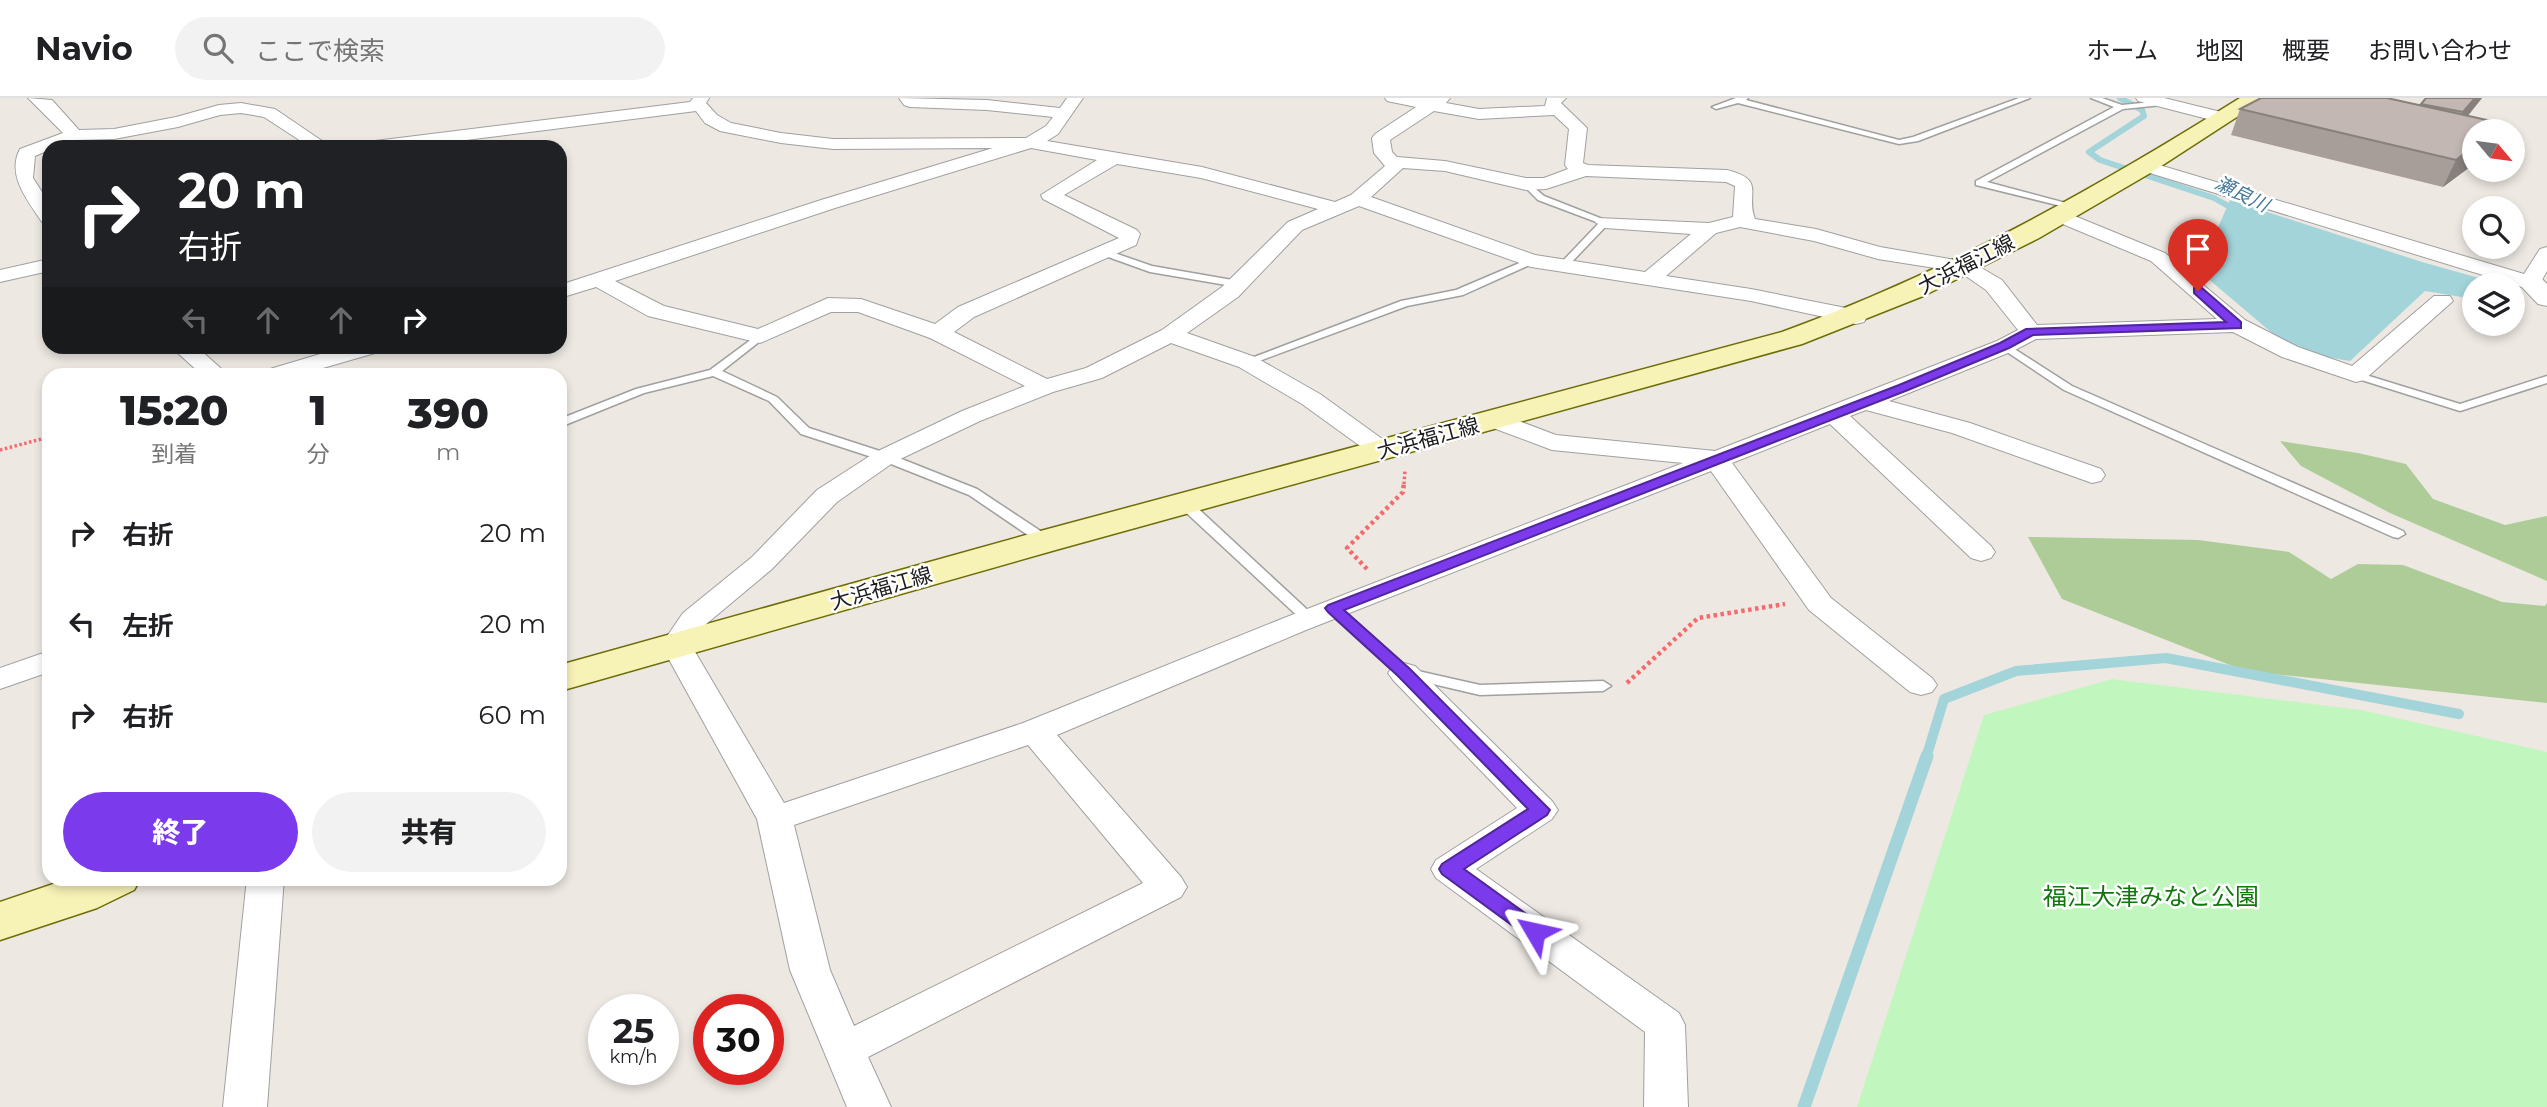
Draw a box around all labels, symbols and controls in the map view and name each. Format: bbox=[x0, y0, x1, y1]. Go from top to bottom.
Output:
search box bbox=[175, 17, 665, 80]
text: Navio bbox=[35, 28, 133, 68]
icon: search bbox=[199, 29, 237, 67]
text: ここで検索 bbox=[255, 35, 385, 67]
text: ホーム bbox=[2087, 36, 2158, 65]
text: 地図 bbox=[2196, 36, 2244, 65]
text: 概要 bbox=[2282, 36, 2330, 65]
text: お問い合わせ bbox=[2368, 36, 2512, 65]
north arrow bbox=[2462, 119, 2525, 182]
map controls bbox=[2462, 119, 2525, 336]
text: 20 m bbox=[178, 161, 305, 220]
icon: right bbox=[63, 168, 154, 259]
water label: 瀬良川 bbox=[2211, 171, 2274, 218]
button: search bbox=[2462, 196, 2525, 259]
pin bbox=[2168, 219, 2228, 291]
text: 右折 bbox=[178, 227, 242, 266]
street label: 大浜福江線 bbox=[1914, 229, 2018, 299]
icon: arrive bbox=[2179, 230, 2217, 268]
button: layers bbox=[2462, 273, 2525, 336]
icon: left bbox=[176, 301, 214, 339]
icon: ahead bbox=[249, 301, 287, 339]
icon: ahead bbox=[322, 301, 360, 339]
icon: right bbox=[395, 301, 433, 339]
text: 15:20 bbox=[120, 384, 228, 436]
text: 1 bbox=[309, 384, 326, 436]
text: 390 bbox=[408, 387, 489, 439]
street label: 大浜福江線 bbox=[1374, 412, 1482, 464]
text: m bbox=[436, 438, 460, 466]
text: 到着 bbox=[151, 440, 197, 468]
text: 分 bbox=[306, 440, 329, 468]
icon: right bbox=[63, 514, 101, 552]
text: 20 m bbox=[480, 517, 546, 549]
text: 右折 bbox=[122, 519, 174, 551]
street label: 大浜福江線 bbox=[827, 562, 935, 614]
icon: left bbox=[63, 605, 101, 643]
text: 20 m bbox=[480, 608, 546, 640]
text: 左折 bbox=[122, 610, 174, 642]
icon: right bbox=[63, 696, 101, 734]
text: 60 m bbox=[479, 699, 546, 731]
text: 右折 bbox=[122, 701, 174, 733]
button: 終了 bbox=[63, 792, 298, 872]
button: 共有 bbox=[312, 792, 546, 872]
park label: 福江大津みなと公園 bbox=[2043, 882, 2259, 911]
position arrow bbox=[1498, 895, 1572, 969]
speed limit sign: 30 bbox=[693, 994, 784, 1085]
text: 25 bbox=[613, 1009, 654, 1052]
text: km/h bbox=[609, 1046, 658, 1068]

